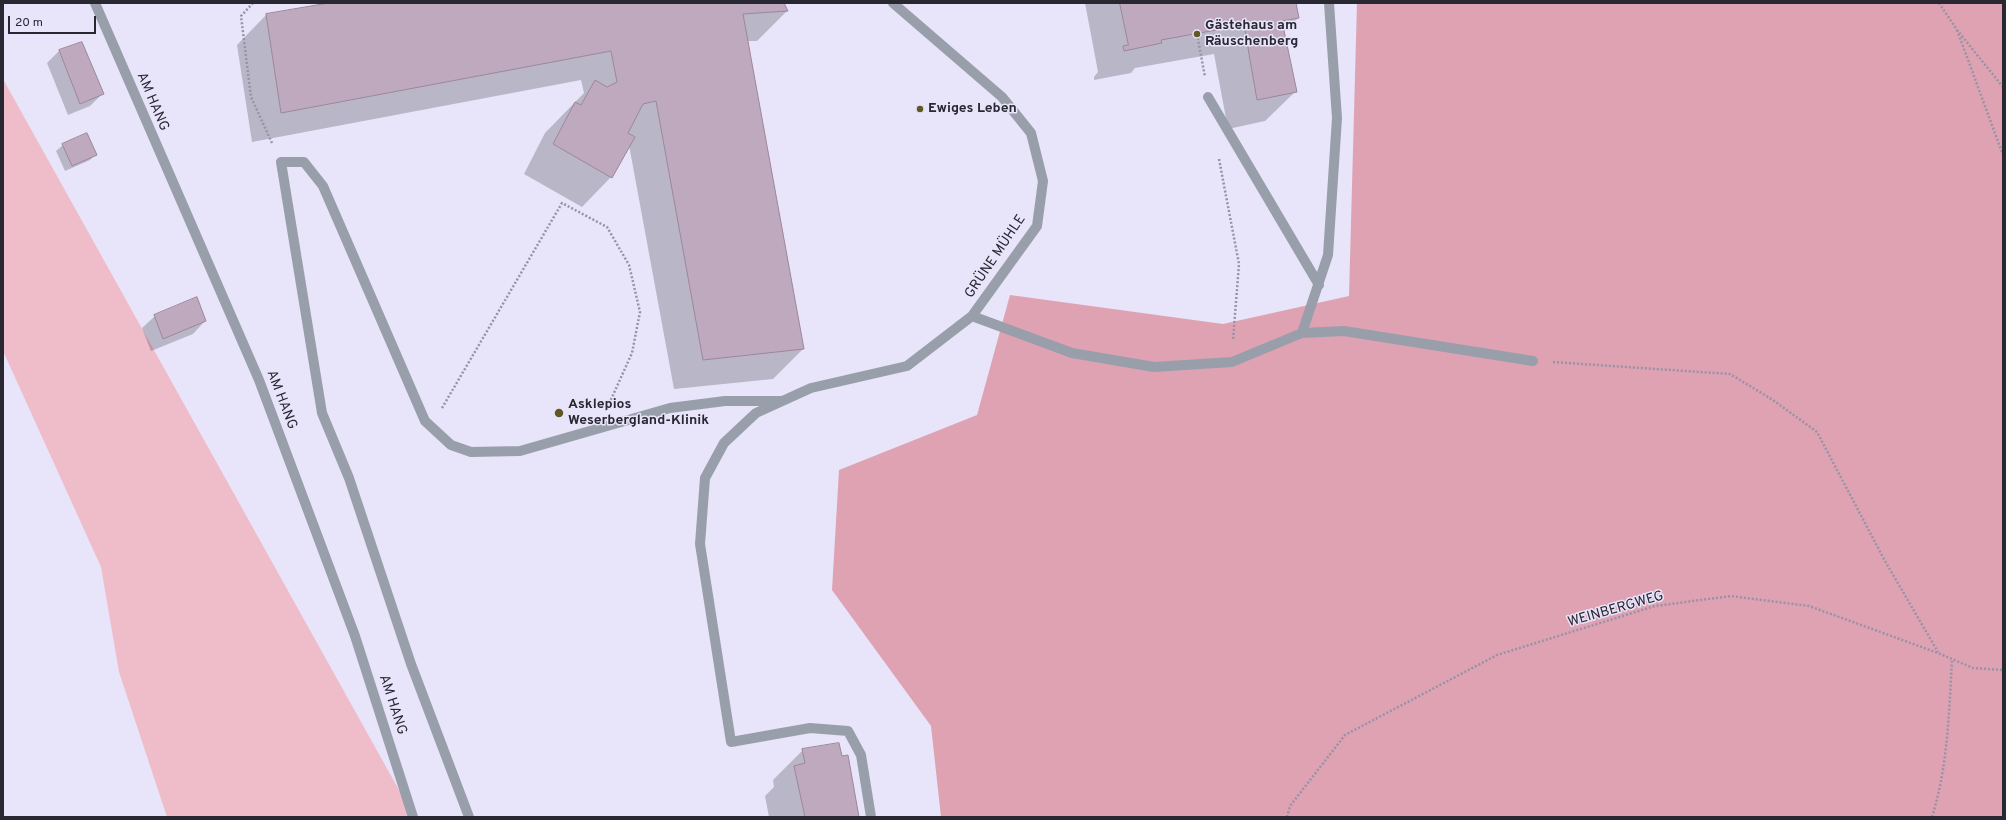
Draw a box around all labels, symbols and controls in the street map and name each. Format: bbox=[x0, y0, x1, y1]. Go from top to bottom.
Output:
scale bar bbox=[10, 8, 98, 34]
text: 20 m bbox=[15, 15, 43, 31]
place label: Gästehaus am Räuschenberg bbox=[1205, 18, 1298, 50]
marker: Gästehaus am Räuschenberg bbox=[1192, 29, 1202, 39]
street label: AM HANG bbox=[132, 70, 172, 134]
place label: Ewiges Leben bbox=[928, 101, 1017, 117]
marker: Ewiges Leben bbox=[915, 104, 925, 114]
street label: GRÜNE MÜHLE bbox=[962, 212, 1030, 302]
street label: AM HANG bbox=[262, 368, 300, 432]
place label: Asklepios Weserbergland-Klinik bbox=[568, 397, 709, 430]
marker: Asklepios Weserbergland-Klinik bbox=[553, 407, 565, 419]
street label: WEINBERGWEG bbox=[1566, 588, 1666, 632]
street label: AM HANG bbox=[374, 673, 410, 737]

